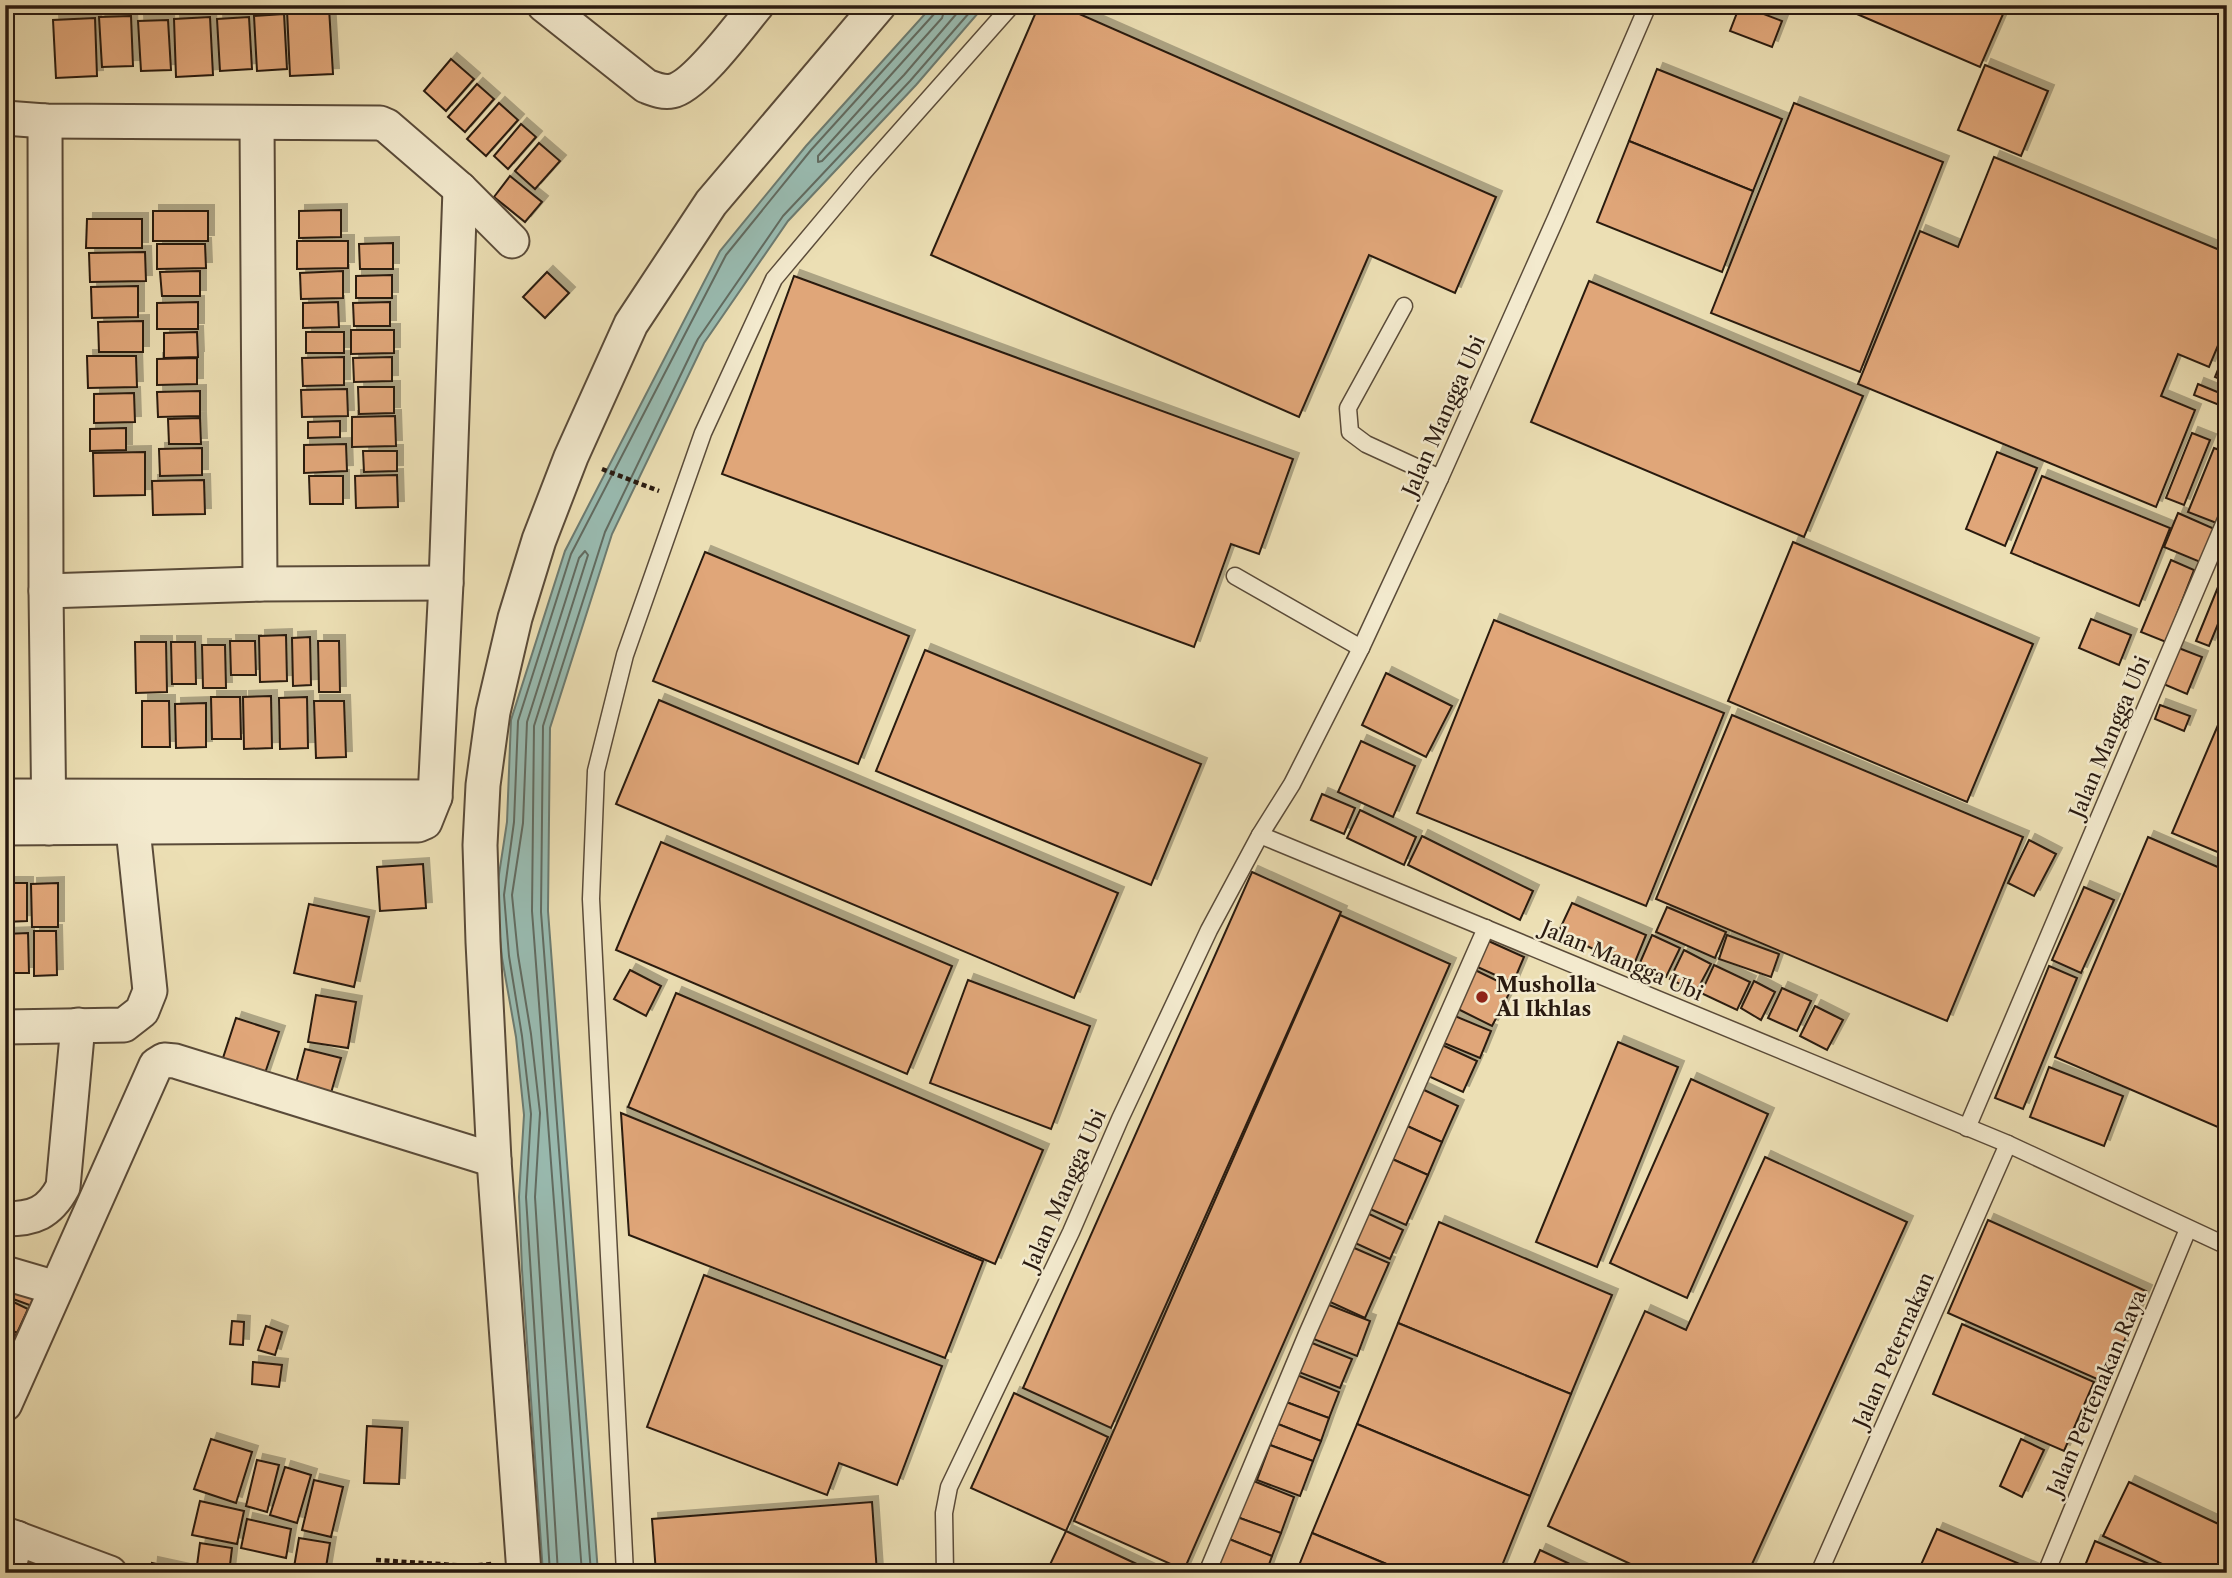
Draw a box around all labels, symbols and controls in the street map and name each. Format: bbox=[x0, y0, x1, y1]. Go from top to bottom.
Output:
street label: Jalan Mangga Ubi bbox=[1396, 332, 1490, 503]
street label: Jalan Mangga Ubi bbox=[2063, 652, 2155, 824]
street label: Jalan Mangga Ubi bbox=[1535, 914, 1707, 1006]
place label: Musholla Al Ikhlas bbox=[1495, 972, 1597, 1021]
marker: Musholla Al Ikhlas bbox=[1474, 989, 1490, 1005]
street label: Jalan Mangga Ubi bbox=[1017, 1106, 1111, 1277]
street label: Jalan Peternakan bbox=[1847, 1268, 1939, 1434]
street label: Jalan Pertenakan Raya bbox=[2041, 1285, 2152, 1502]

